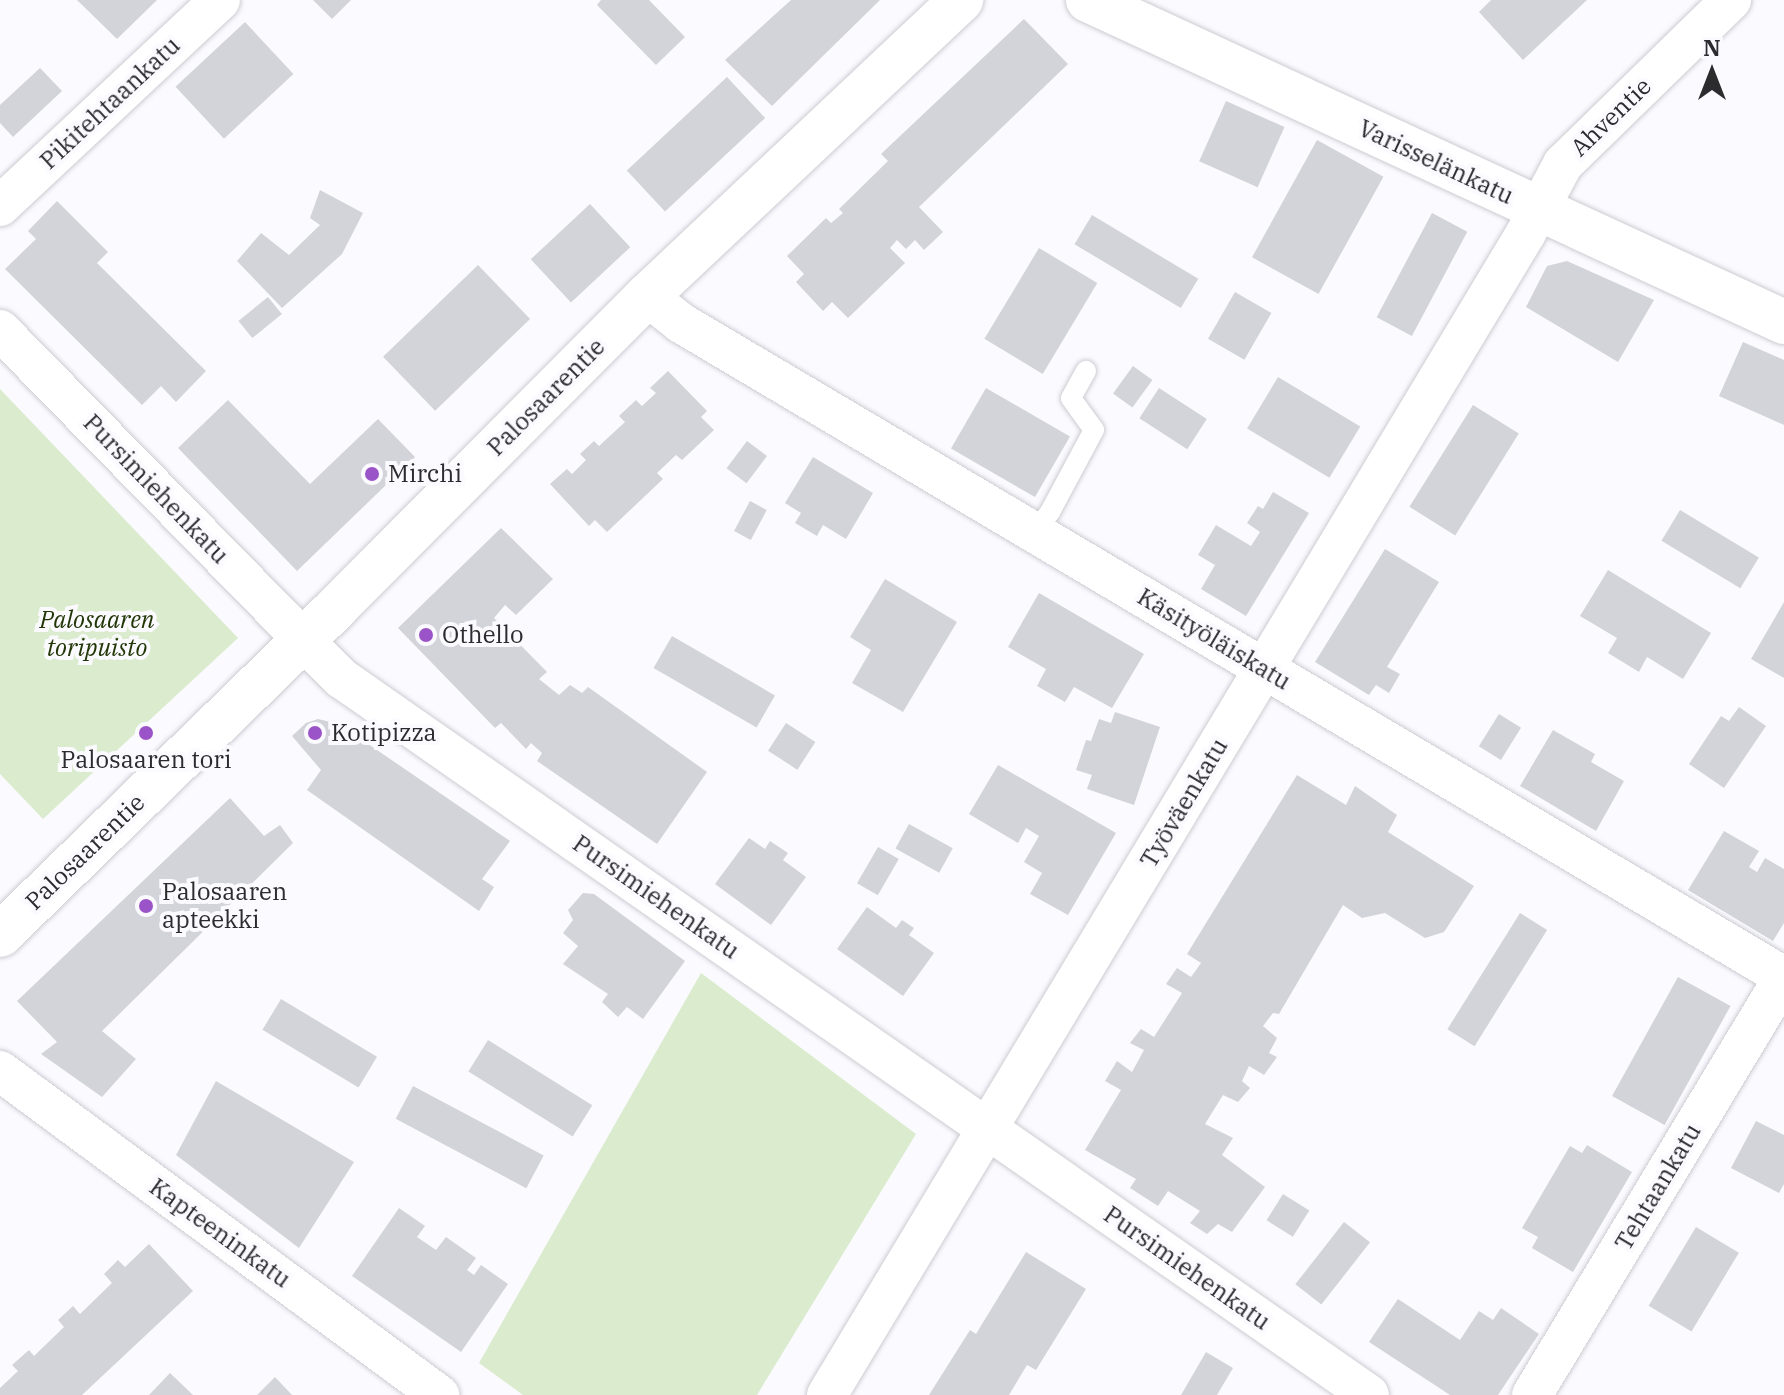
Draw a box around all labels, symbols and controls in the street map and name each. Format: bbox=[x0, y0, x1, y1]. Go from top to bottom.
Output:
street label: Pikitehtaankatu bbox=[34, 31, 186, 175]
north arrow bbox=[1672, 32, 1752, 112]
text: N bbox=[1703, 33, 1721, 62]
street label: Ahventie bbox=[1565, 72, 1657, 162]
street label: Varisselänkatu bbox=[1354, 114, 1518, 210]
street label: Palosaarentie bbox=[481, 332, 611, 462]
street label: Pursimiehenkatu bbox=[77, 408, 235, 570]
place label: Mirchi bbox=[388, 460, 462, 488]
marker: Mirchi bbox=[363, 465, 381, 483]
street label: Käsityöläiskatu bbox=[1132, 582, 1296, 696]
park label: Palosaaren toripuisto bbox=[39, 606, 155, 662]
place label: Othello bbox=[442, 621, 523, 649]
marker: Othello bbox=[417, 626, 435, 644]
place label: Kotipizza bbox=[331, 719, 437, 747]
marker: Palosaaren tori bbox=[137, 724, 155, 742]
marker: Kotipizza bbox=[306, 724, 324, 742]
street label: Työväenkatu bbox=[1134, 733, 1234, 873]
place label: Palosaaren tori bbox=[61, 746, 231, 774]
street label: Palosaarentie bbox=[20, 788, 150, 916]
street label: Pursimiehenkatu bbox=[567, 829, 745, 965]
place label: Palosaaren apteekki bbox=[162, 878, 287, 934]
marker: Palosaaren apteekki bbox=[137, 897, 155, 915]
street label: Tehtaankatu bbox=[1609, 1118, 1707, 1256]
street label: Kapteeninkatu bbox=[144, 1172, 296, 1294]
street label: Pursimiehenkatu bbox=[1098, 1200, 1276, 1336]

